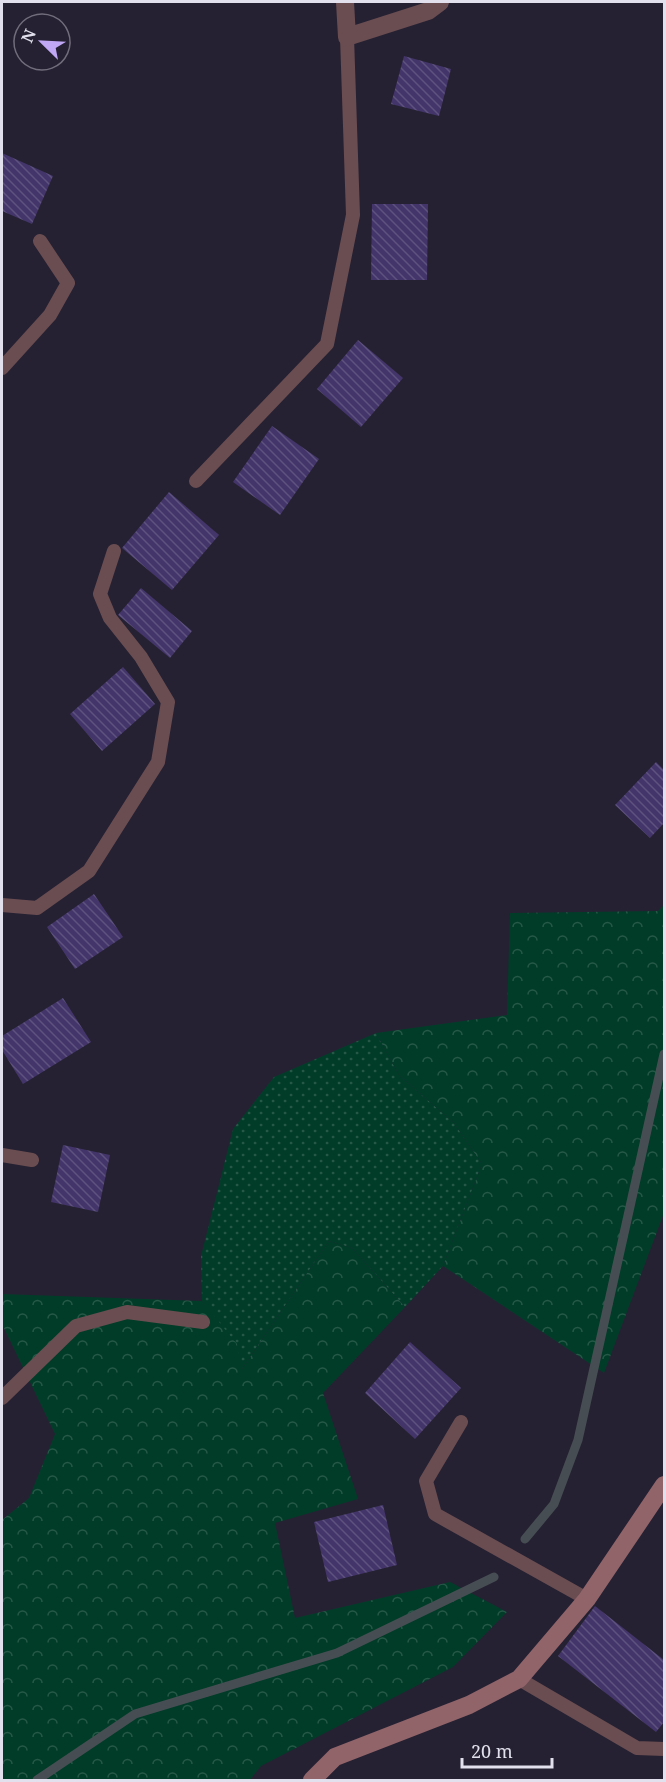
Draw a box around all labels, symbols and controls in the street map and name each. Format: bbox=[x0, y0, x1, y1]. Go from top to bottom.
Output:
north arrow bbox=[12, 12, 72, 72]
text: N bbox=[16, 25, 41, 46]
scale bar bbox=[462, 1731, 552, 1769]
text: 20 m bbox=[471, 1739, 513, 1763]

